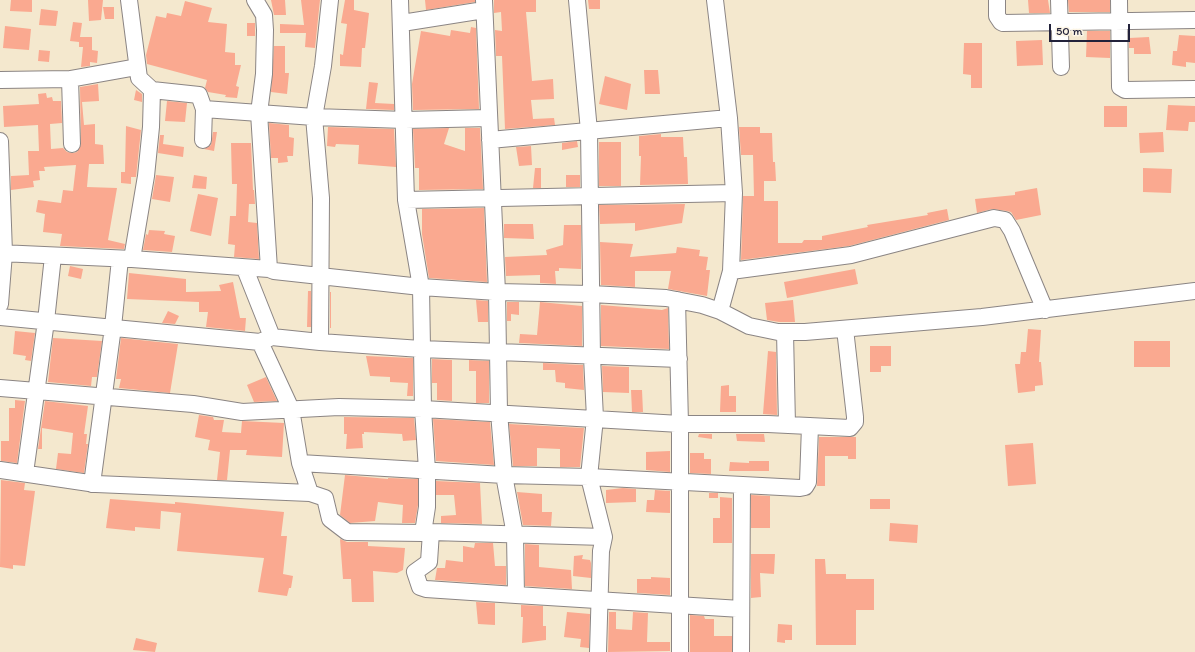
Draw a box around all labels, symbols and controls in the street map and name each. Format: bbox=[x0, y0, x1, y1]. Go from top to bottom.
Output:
scale bar bbox=[1051, 16, 1132, 42]
text: 50 m bbox=[1056, 24, 1082, 38]

